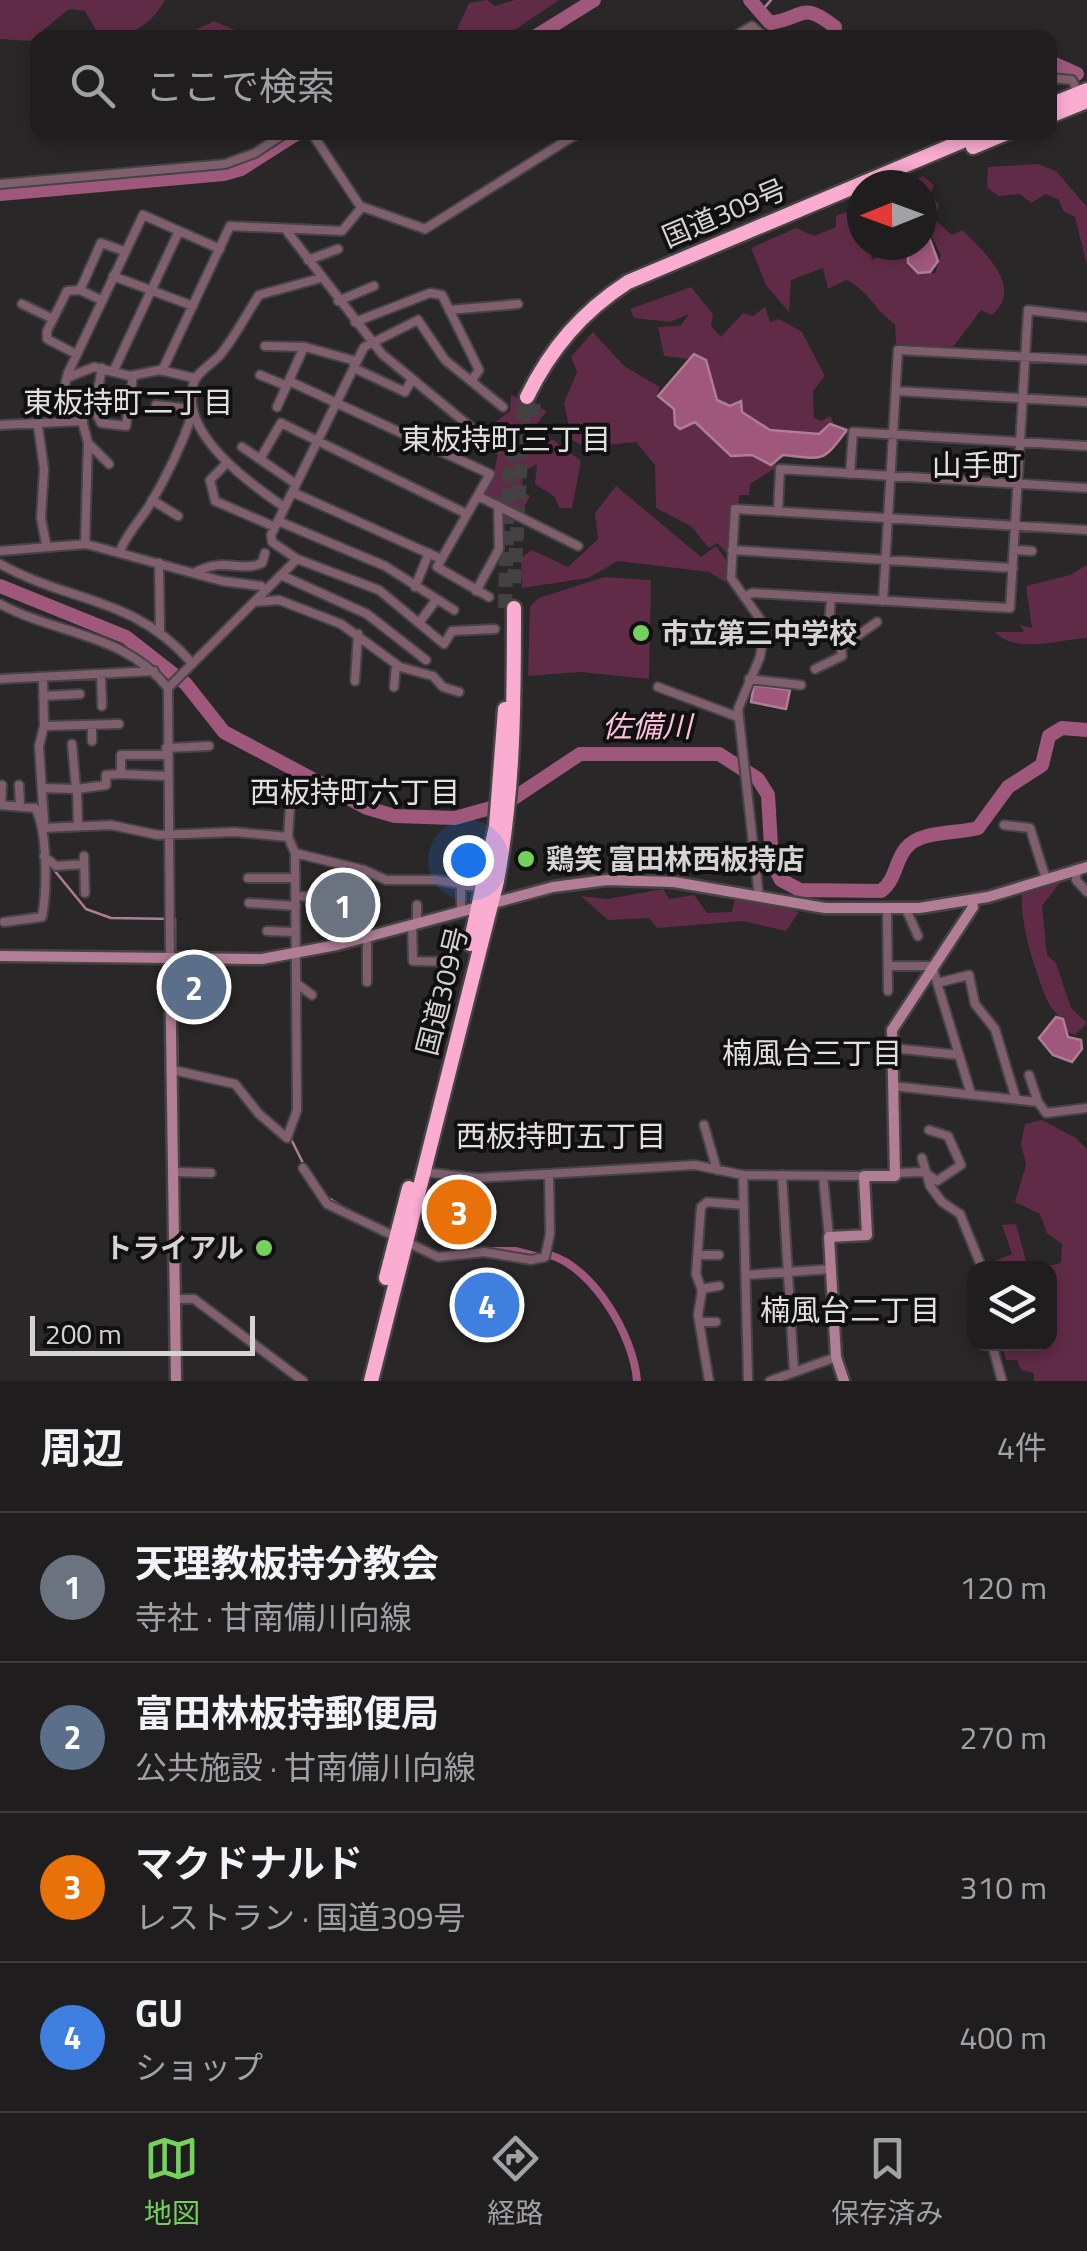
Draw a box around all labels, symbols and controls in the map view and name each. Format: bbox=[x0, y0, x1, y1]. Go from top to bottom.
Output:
search box bbox=[30, 30, 1057, 140]
text: ここで検索 bbox=[145, 57, 335, 115]
icon: search bbox=[65, 58, 120, 113]
street label: 国道309号 bbox=[655, 167, 793, 258]
north arrow bbox=[847, 170, 937, 260]
district label: 東板持町二丁目 bbox=[23, 379, 233, 425]
district label: 東板持町三丁目 bbox=[401, 416, 611, 462]
district label: 山手町 bbox=[932, 442, 1022, 488]
place label: 市立第三中学校 bbox=[661, 611, 857, 654]
marker: 市立第三中学校 bbox=[630, 622, 652, 644]
water label: 佐備川 bbox=[602, 703, 695, 749]
district label: 西板持町六丁目 bbox=[250, 769, 460, 815]
your location bbox=[443, 835, 494, 886]
place label: 鶏笑 富田林西板持店 bbox=[546, 837, 804, 880]
marker: 鶏笑 富田林西板持店 bbox=[515, 848, 537, 870]
pin: 1 bbox=[310, 868, 376, 942]
street label: 国道309号 bbox=[405, 922, 478, 1060]
pin: 2 bbox=[162, 950, 226, 1024]
district label: 楠風台三丁目 bbox=[722, 1030, 902, 1076]
district label: 西板持町五丁目 bbox=[456, 1113, 666, 1159]
pin: 3 bbox=[426, 1174, 492, 1250]
place label: トライアル bbox=[104, 1226, 244, 1269]
marker: トライアル bbox=[253, 1237, 275, 1259]
map controls bbox=[967, 1261, 1057, 1351]
button: layers bbox=[967, 1261, 1057, 1351]
pin: 4 bbox=[454, 1268, 520, 1342]
district label: 楠風台二丁目 bbox=[760, 1287, 940, 1333]
scale bar bbox=[30, 1311, 255, 1356]
text: 200 m bbox=[45, 1312, 122, 1355]
text: 周辺 bbox=[40, 1415, 124, 1479]
text: 4件 bbox=[997, 1423, 1047, 1471]
text: 天理教板持分教会 bbox=[135, 1534, 439, 1592]
text: 1 bbox=[64, 1563, 81, 1611]
text: 120 m bbox=[959, 1563, 1047, 1611]
text: 寺社 · 甘南備川向線 bbox=[135, 1593, 412, 1641]
text: 富田林板持郵便局 bbox=[135, 1684, 439, 1742]
text: 2 bbox=[64, 1713, 81, 1761]
text: 270 m bbox=[959, 1713, 1047, 1761]
text: 公共施設 · 甘南備川向線 bbox=[135, 1743, 476, 1791]
text: マクドナルド bbox=[135, 1834, 363, 1892]
text: 3 bbox=[64, 1863, 81, 1911]
text: 310 m bbox=[959, 1863, 1047, 1911]
text: レストラン · 国道309号 bbox=[135, 1893, 466, 1941]
text: GU bbox=[135, 1984, 183, 2042]
text: 4 bbox=[64, 2013, 81, 2061]
text: 400 m bbox=[959, 2013, 1047, 2061]
text: ショップ bbox=[135, 2043, 263, 2091]
tab: 地図 bbox=[144, 2131, 200, 2234]
tab: 経路 bbox=[487, 2131, 543, 2234]
tab: 保存済み bbox=[831, 2131, 943, 2234]

